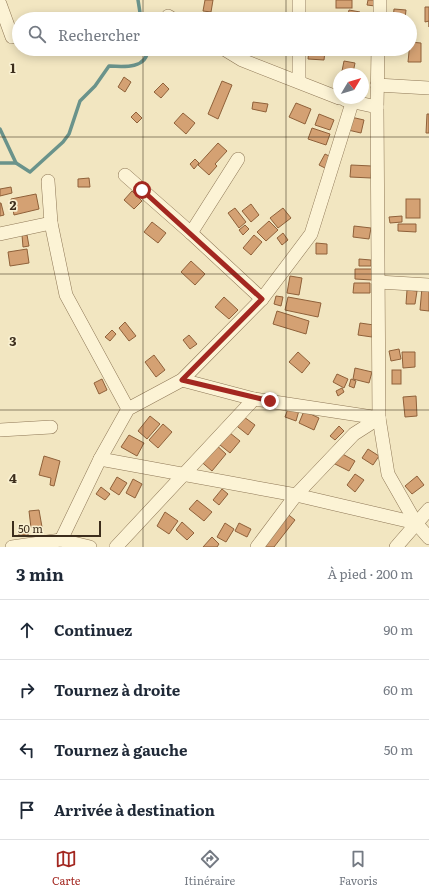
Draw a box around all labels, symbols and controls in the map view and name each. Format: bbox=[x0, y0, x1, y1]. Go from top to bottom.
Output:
search box bbox=[12, 12, 417, 56]
icon: search bbox=[26, 23, 48, 45]
text: Rechercher bbox=[58, 23, 140, 46]
text: 1 bbox=[10, 58, 16, 77]
north arrow bbox=[333, 68, 369, 104]
route start bbox=[133, 181, 151, 199]
text: 2 bbox=[10, 195, 17, 214]
text: 3 bbox=[9, 331, 17, 350]
route end bbox=[261, 392, 279, 410]
text: 4 bbox=[9, 468, 17, 487]
scale bar bbox=[12, 519, 101, 538]
text: 50 m bbox=[18, 520, 43, 536]
text: 3 min bbox=[16, 561, 64, 586]
text: À pied · 200 m bbox=[327, 564, 413, 583]
text: Continuez bbox=[54, 618, 132, 641]
icon: ahead bbox=[16, 619, 38, 641]
text: 90 m bbox=[383, 620, 413, 639]
text: Tournez à droite bbox=[54, 678, 180, 701]
icon: right bbox=[16, 679, 38, 701]
text: 60 m bbox=[383, 680, 413, 699]
text: Tournez à gauche bbox=[54, 738, 187, 761]
icon: left bbox=[16, 739, 38, 761]
text: 50 m bbox=[384, 740, 413, 759]
text: Arrivée à destination bbox=[54, 798, 215, 821]
icon: arrive bbox=[16, 799, 38, 821]
tab: Carte bbox=[52, 848, 81, 888]
tab: Itinéraire bbox=[184, 848, 235, 888]
tab: Favoris bbox=[339, 848, 377, 888]

